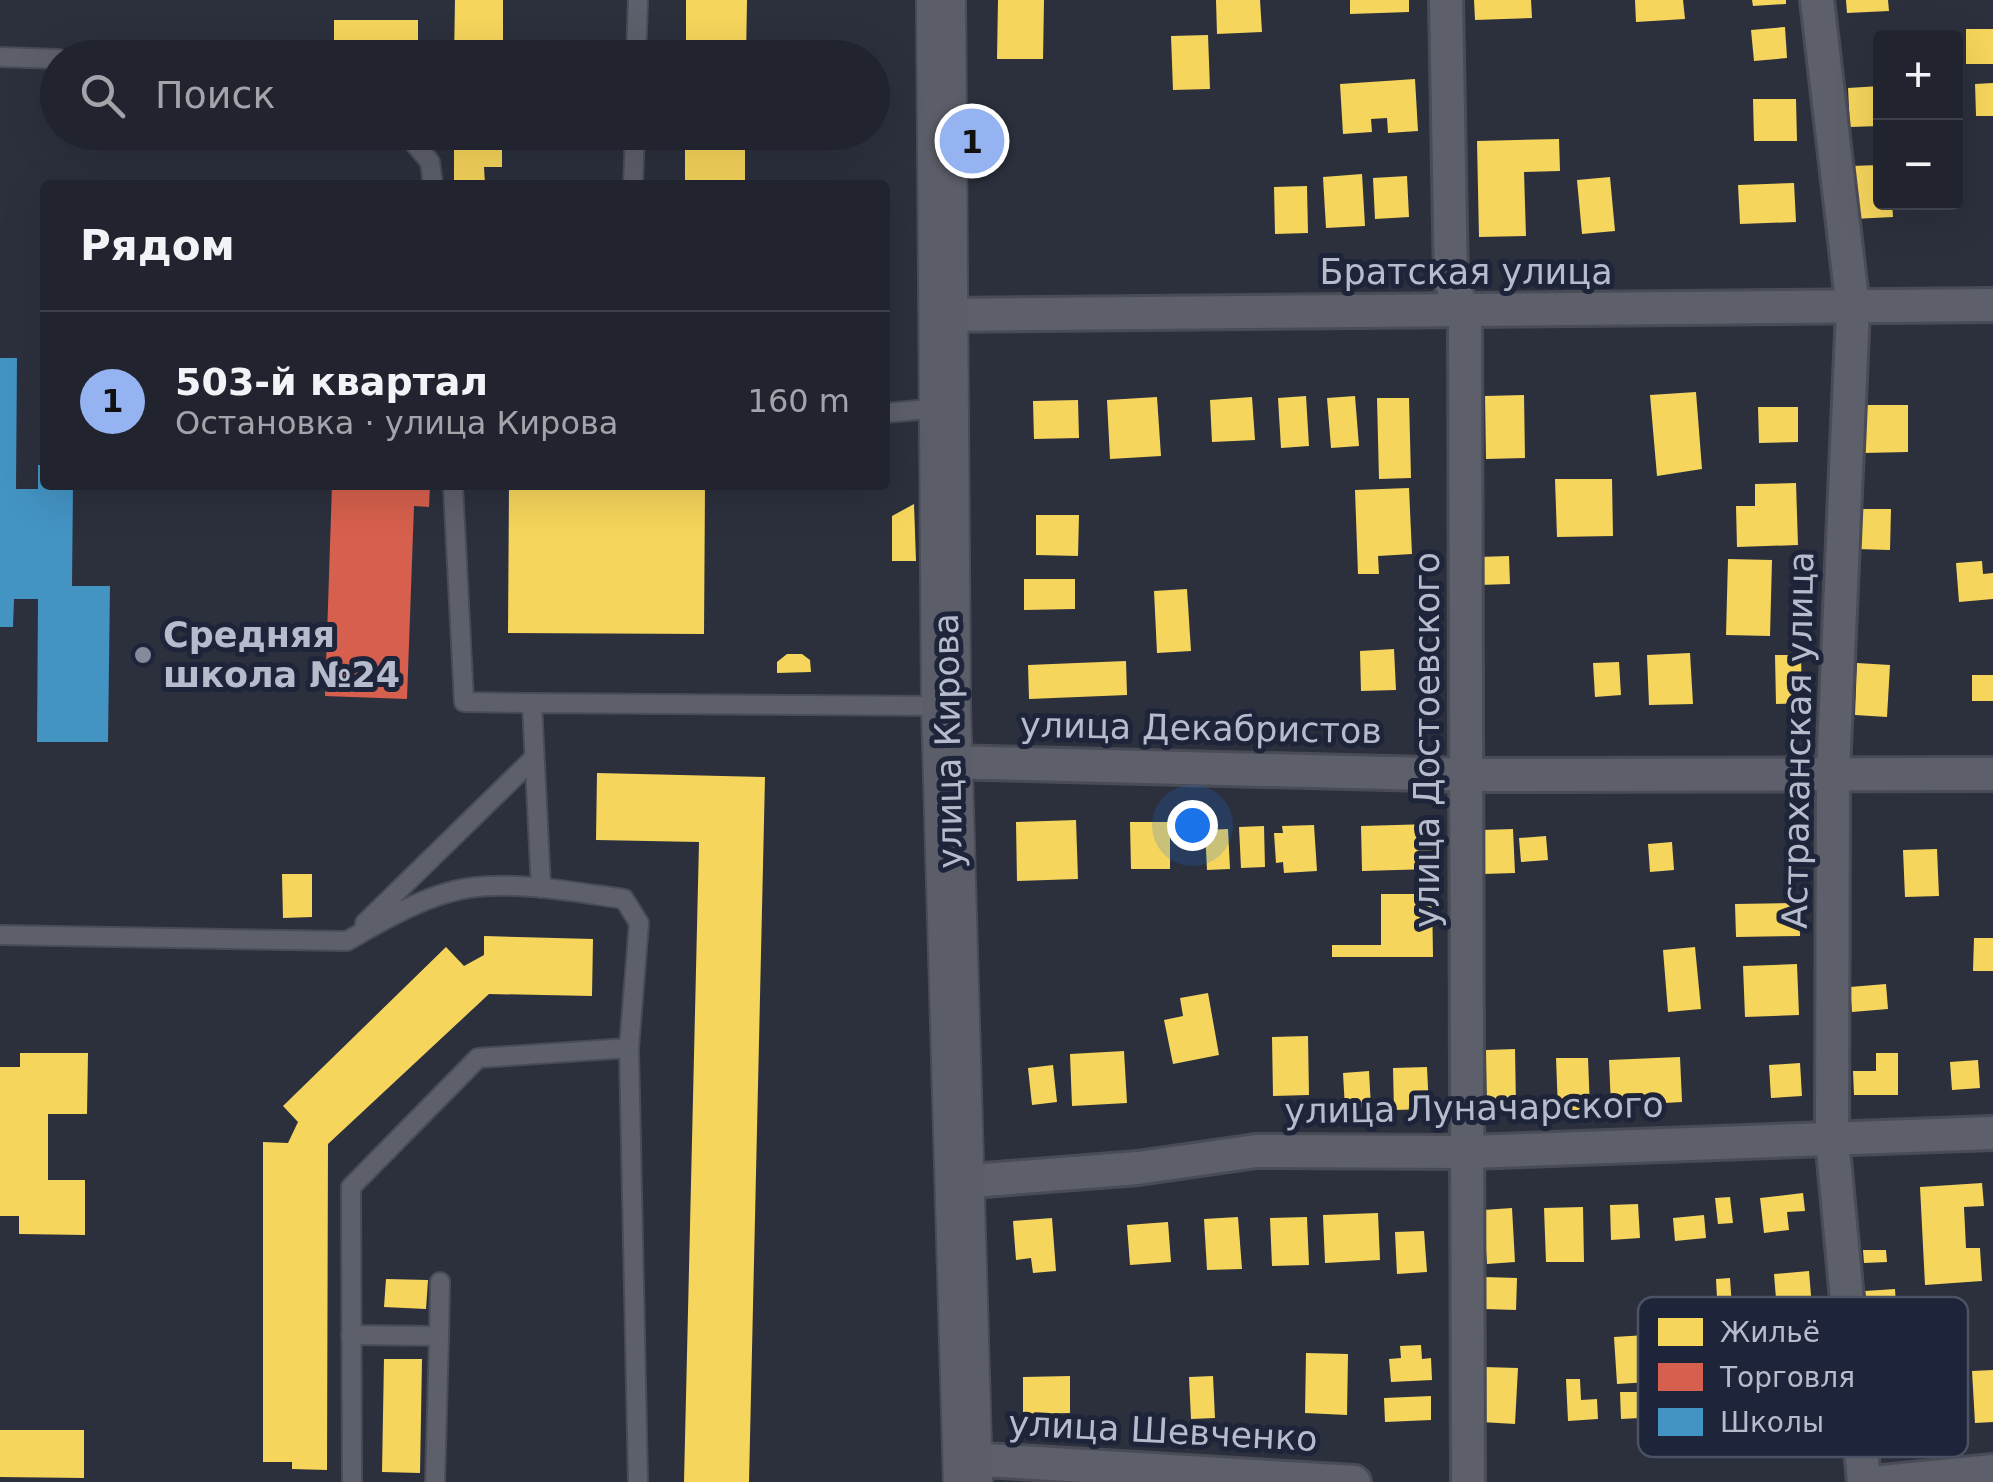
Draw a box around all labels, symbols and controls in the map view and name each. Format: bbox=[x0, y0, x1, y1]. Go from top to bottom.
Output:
map controls bbox=[1873, 30, 1963, 210]
button: + bbox=[1873, 30, 1963, 120]
search box bbox=[40, 40, 890, 150]
icon: search bbox=[75, 68, 130, 123]
text: Поиск bbox=[155, 73, 275, 117]
pin: 1 bbox=[940, 104, 1004, 178]
button: − bbox=[1873, 120, 1963, 210]
text: Рядом bbox=[80, 221, 235, 270]
street label: Братская улица bbox=[1319, 252, 1613, 292]
text: 503-й квартал bbox=[175, 360, 488, 404]
text: 1 bbox=[101, 382, 124, 420]
text: 160 m bbox=[748, 382, 850, 420]
text: Остановка · улица Кирова bbox=[175, 404, 618, 442]
street label: Астраханская улица bbox=[1775, 551, 1821, 929]
street label: улица Достоевского bbox=[1407, 552, 1447, 928]
street label: улица Кирова bbox=[926, 613, 970, 869]
place label: Средняя школа №24 bbox=[163, 615, 400, 695]
marker: Средняя школа №24 bbox=[132, 644, 154, 666]
street label: улица Декабристов bbox=[1020, 705, 1382, 751]
your location bbox=[1167, 800, 1218, 851]
street label: улица Луначарского bbox=[1284, 1085, 1664, 1131]
legend bbox=[1638, 1297, 1968, 1457]
text: Жильё bbox=[1720, 1316, 1820, 1349]
text: Торговля bbox=[1719, 1361, 1855, 1394]
street label: улица Шевченко bbox=[1007, 1403, 1319, 1459]
text: Школы bbox=[1720, 1406, 1824, 1439]

